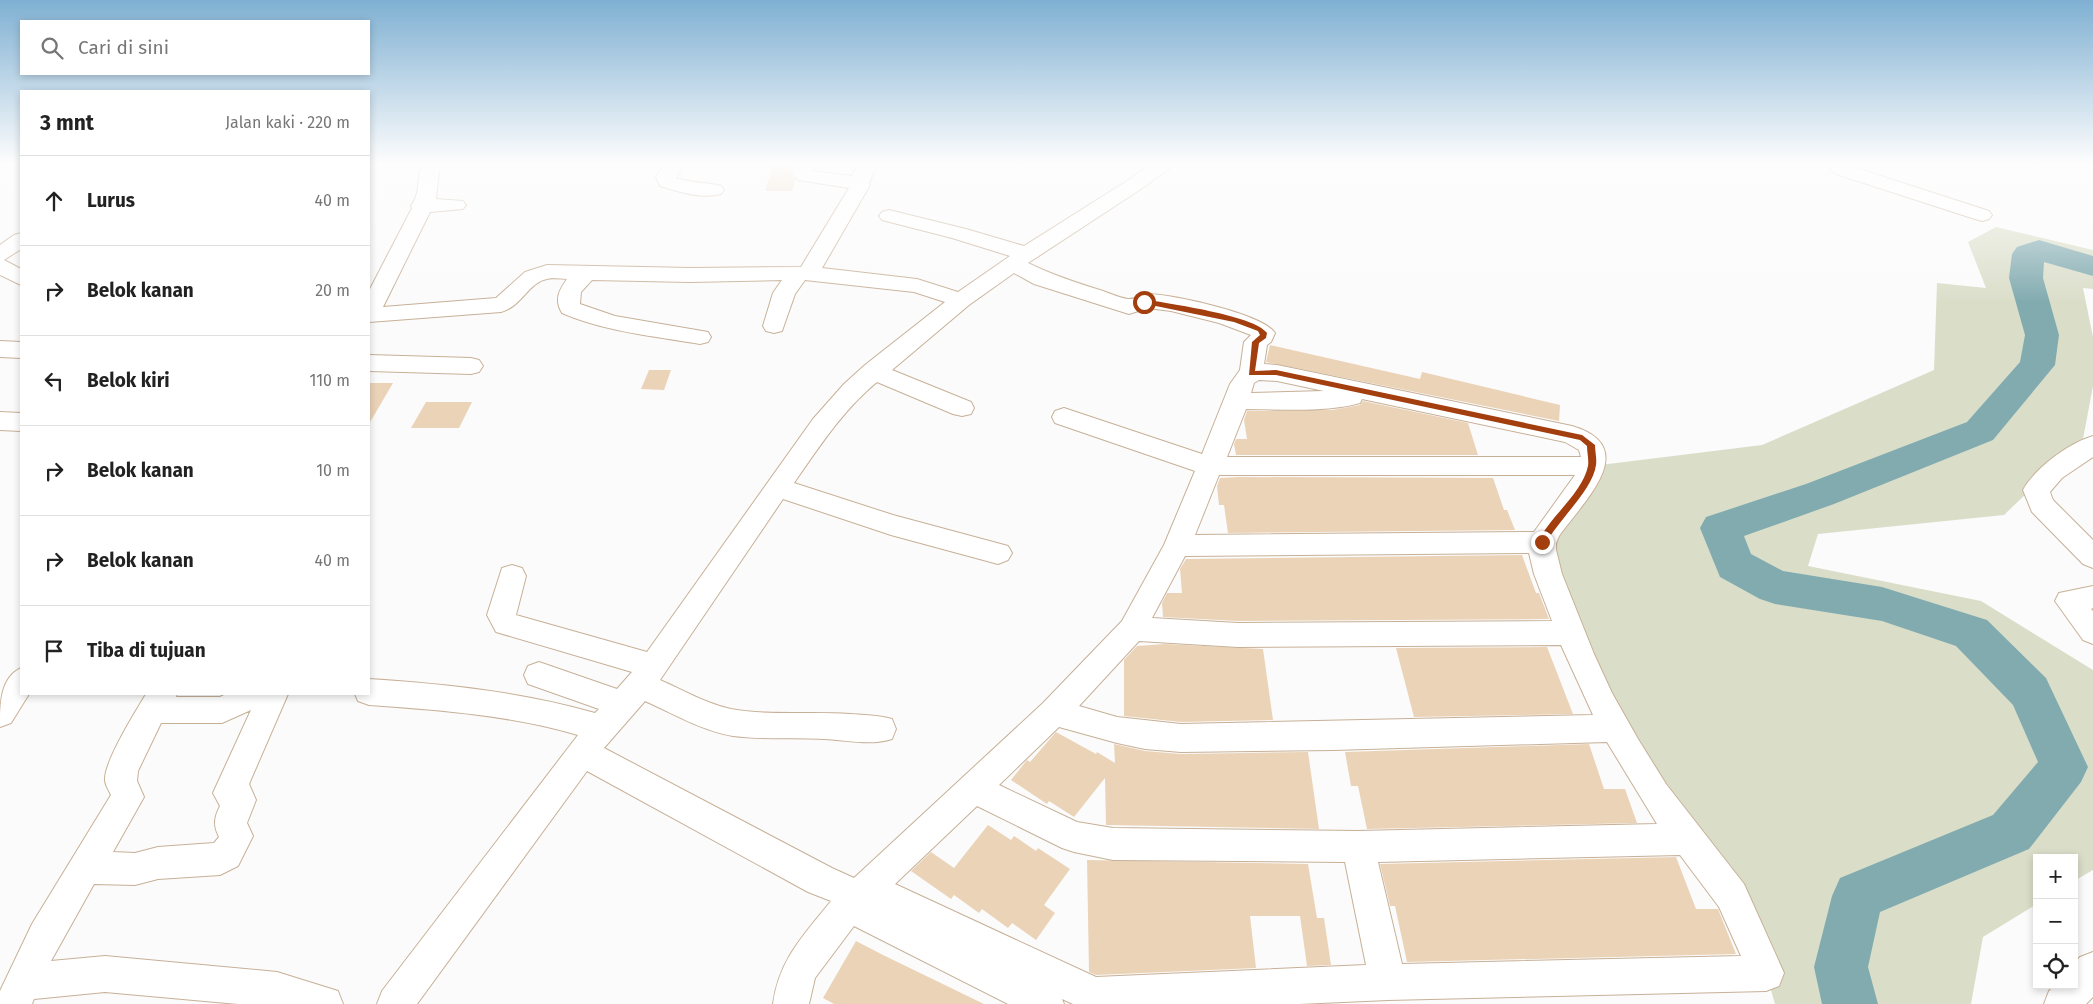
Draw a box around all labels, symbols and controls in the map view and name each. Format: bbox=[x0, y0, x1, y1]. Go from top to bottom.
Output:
search box bbox=[20, 20, 370, 75]
icon: search bbox=[38, 34, 66, 62]
text: Cari di sini bbox=[78, 36, 169, 59]
text: 3 mnt bbox=[40, 110, 94, 136]
text: Jalan kaki · 220 m bbox=[225, 113, 350, 132]
icon: ahead bbox=[40, 187, 68, 215]
text: Lurus bbox=[87, 189, 135, 212]
text: 40 m bbox=[315, 191, 350, 210]
icon: right bbox=[40, 277, 68, 305]
text: Belok kanan bbox=[87, 279, 194, 302]
text: 20 m bbox=[315, 281, 350, 300]
route start bbox=[1133, 291, 1156, 314]
icon: left bbox=[40, 367, 68, 395]
text: Belok kiri bbox=[87, 369, 170, 392]
text: 110 m bbox=[309, 371, 350, 390]
icon: right bbox=[40, 457, 68, 485]
text: Belok kanan bbox=[87, 459, 194, 482]
text: 10 m bbox=[316, 461, 350, 480]
route end bbox=[1531, 531, 1554, 554]
icon: right bbox=[40, 547, 68, 575]
text: Belok kanan bbox=[87, 549, 194, 572]
text: 40 m bbox=[315, 551, 350, 570]
icon: arrive bbox=[40, 637, 68, 665]
text: Tiba di tujuan bbox=[87, 639, 206, 662]
map controls bbox=[2033, 854, 2078, 989]
button: + bbox=[2033, 854, 2078, 899]
button: − bbox=[2033, 899, 2078, 944]
button: locate bbox=[2033, 944, 2078, 989]

